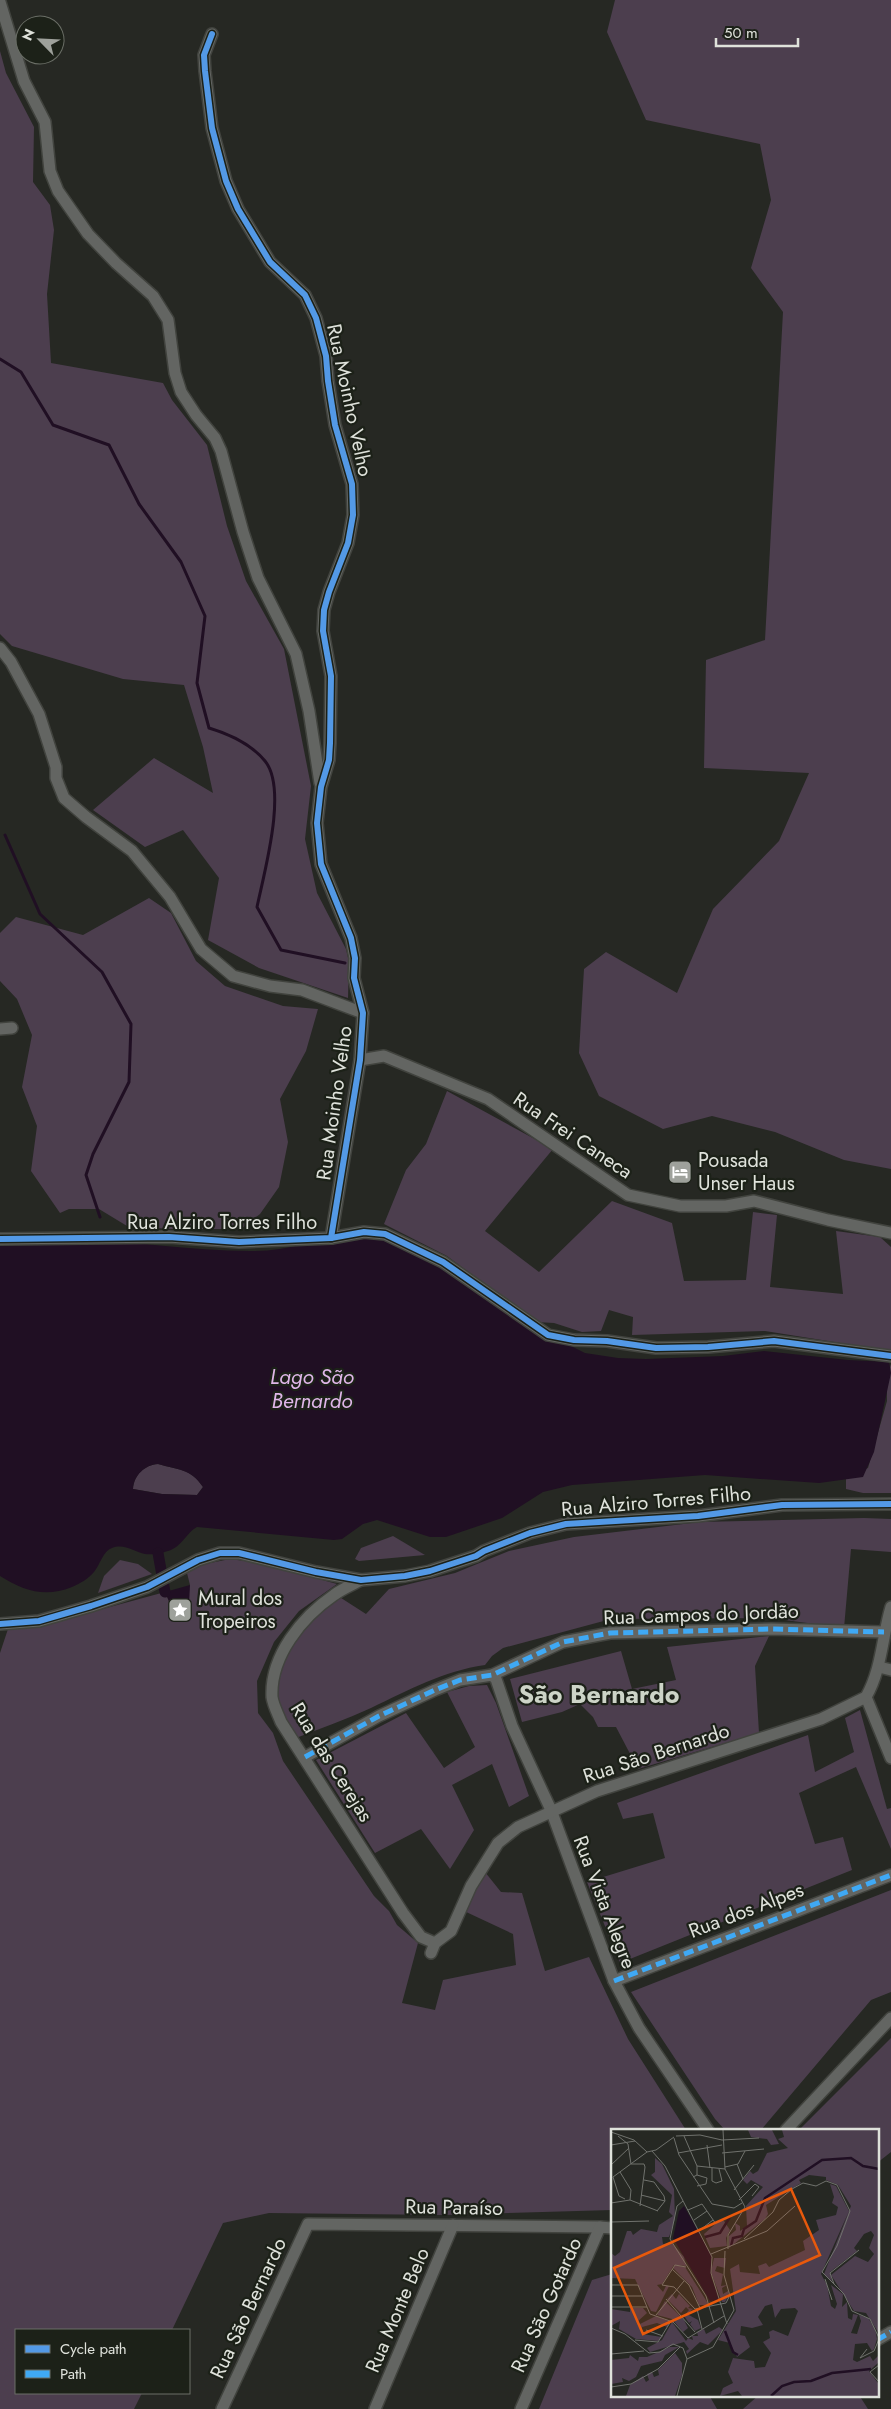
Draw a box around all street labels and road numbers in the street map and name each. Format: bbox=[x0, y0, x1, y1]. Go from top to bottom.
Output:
street label: Rua Moinho Velho bbox=[319, 321, 380, 479]
street label: Rua Moinho Velho bbox=[309, 1024, 360, 1182]
street label: Rua Frei Caneca bbox=[507, 1085, 638, 1186]
street label: Rua Alziro Torres Filho bbox=[127, 1208, 317, 1237]
street label: Rua Alziro Torres Filho bbox=[560, 1479, 752, 1524]
street label: Rua Campos do Jordão bbox=[603, 1597, 799, 1632]
street label: Rua das Cerejas bbox=[283, 1697, 380, 1828]
street label: Rua São Bernardo bbox=[579, 1716, 733, 1791]
street label: Rua Vista Alegre bbox=[566, 1831, 643, 1973]
street label: Rua dos Alpes bbox=[684, 1875, 808, 1946]
street label: Rua Paraíso bbox=[405, 2192, 503, 2223]
street label: Rua São Bernardo bbox=[203, 2233, 294, 2383]
street label: Rua São Gotardo bbox=[504, 2233, 589, 2377]
street label: Rua Monte Belo bbox=[358, 2243, 437, 2377]

